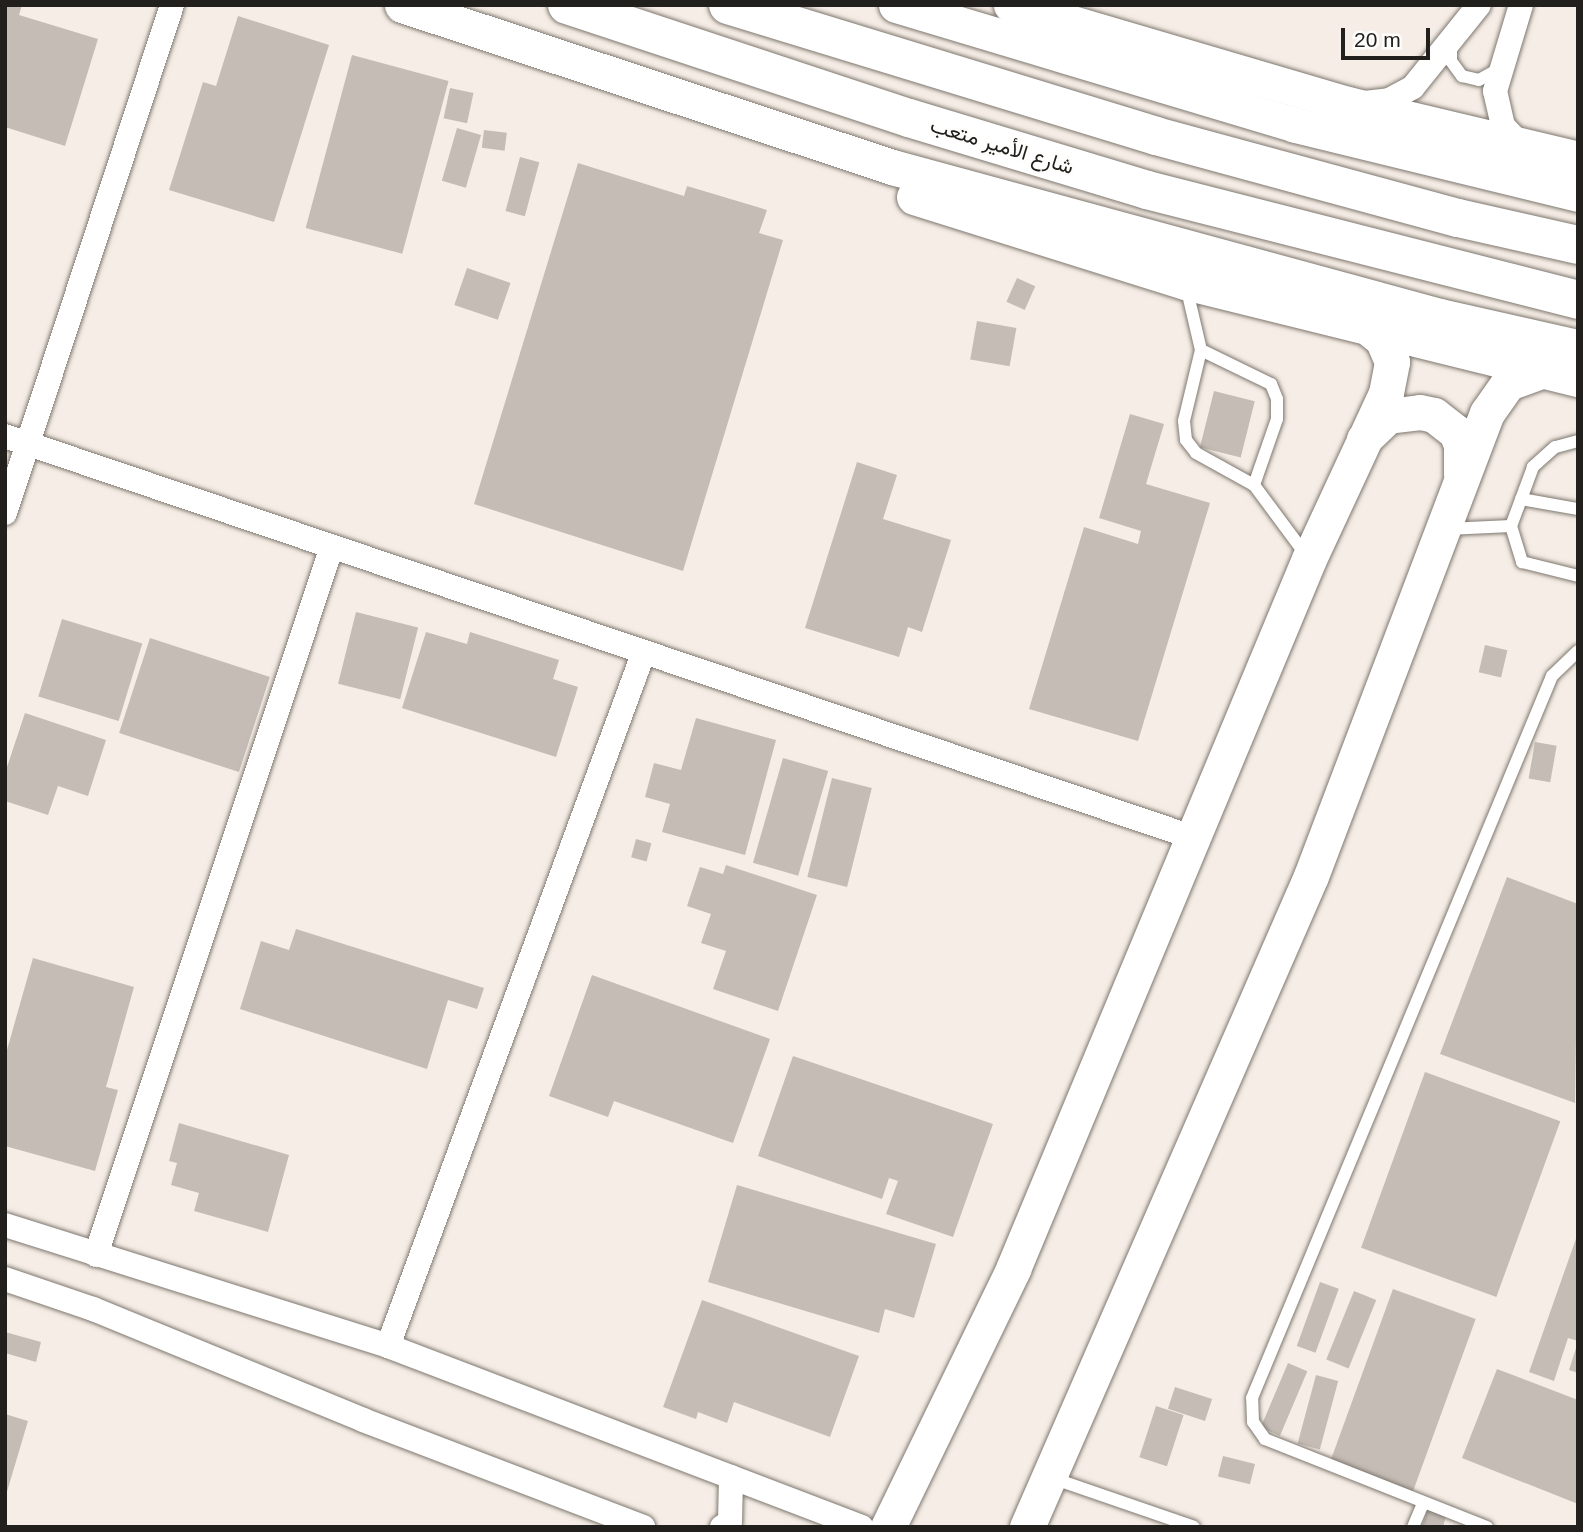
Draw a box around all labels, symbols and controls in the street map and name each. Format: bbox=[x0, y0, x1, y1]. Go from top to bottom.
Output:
scale bar bbox=[1345, 14, 1434, 58]
text: 20 m bbox=[1354, 28, 1401, 51]
street label: شارع الأمير متعب bbox=[927, 112, 1077, 180]

